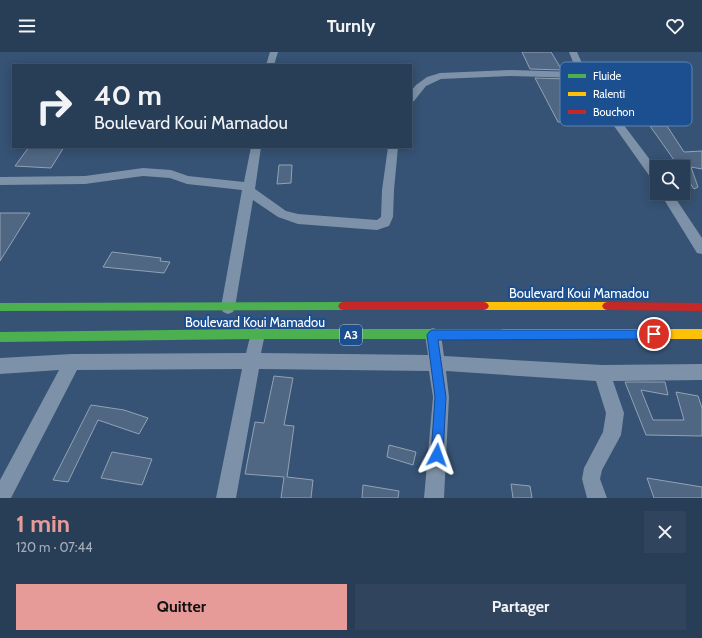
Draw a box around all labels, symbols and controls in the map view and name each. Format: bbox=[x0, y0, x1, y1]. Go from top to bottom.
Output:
icon: menu bbox=[16, 15, 38, 37]
text: Turnly bbox=[327, 15, 375, 37]
icon: heart bbox=[664, 15, 686, 37]
legend bbox=[560, 62, 692, 126]
text: Fluide bbox=[593, 69, 622, 83]
text: 40 m bbox=[94, 78, 162, 112]
icon: right bbox=[28, 80, 80, 132]
text: Ralenti bbox=[593, 87, 625, 101]
text: Bouchon bbox=[593, 105, 635, 119]
text: Boulevard Koui Mamadou bbox=[94, 112, 288, 134]
map controls bbox=[650, 160, 690, 200]
button: search bbox=[650, 160, 690, 200]
street label: Boulevard Koui Mamadou bbox=[509, 285, 649, 301]
street label: Boulevard Koui Mamadou bbox=[185, 314, 325, 330]
pin bbox=[637, 317, 671, 351]
icon: arrive bbox=[643, 323, 665, 345]
road number: A3 bbox=[340, 325, 362, 345]
position arrow bbox=[416, 434, 458, 476]
text: 1 min bbox=[16, 509, 70, 538]
button: close bbox=[644, 511, 686, 553]
text: 120 m · 07:44 bbox=[16, 539, 93, 555]
button: Quitter bbox=[16, 584, 347, 630]
button: Partager bbox=[355, 584, 686, 630]

